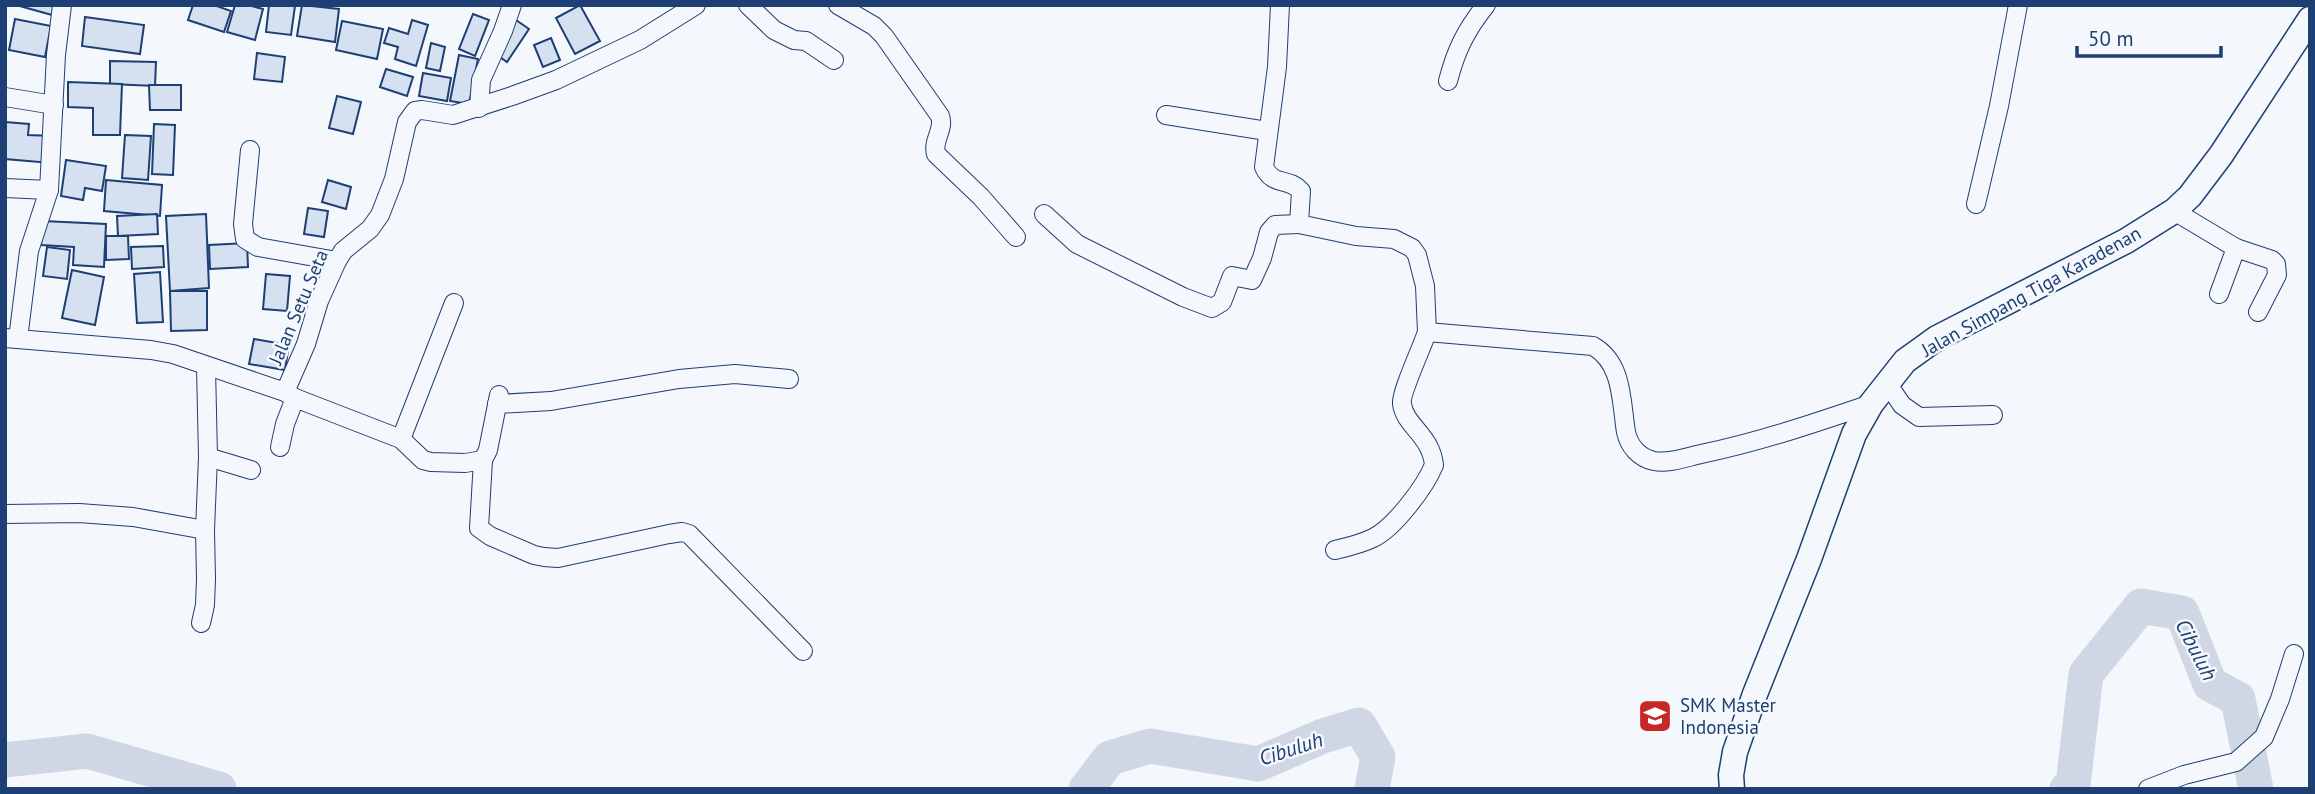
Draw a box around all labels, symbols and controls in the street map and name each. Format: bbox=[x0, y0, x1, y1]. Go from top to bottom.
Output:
scale bar bbox=[2077, 14, 2220, 58]
text: 50 m bbox=[2088, 25, 2134, 52]
street label: Jalan Simpang Tiga Karadenan bbox=[1916, 220, 2145, 362]
street label: Jalan Setu Seta bbox=[263, 246, 333, 369]
water label: Cibuluh bbox=[2170, 614, 2223, 685]
place label: SMK Master Indonesia bbox=[1680, 693, 1777, 739]
school or university icon: SMK Master Indonesia bbox=[1636, 697, 1674, 735]
water label: Cibuluh bbox=[1255, 726, 1326, 771]

